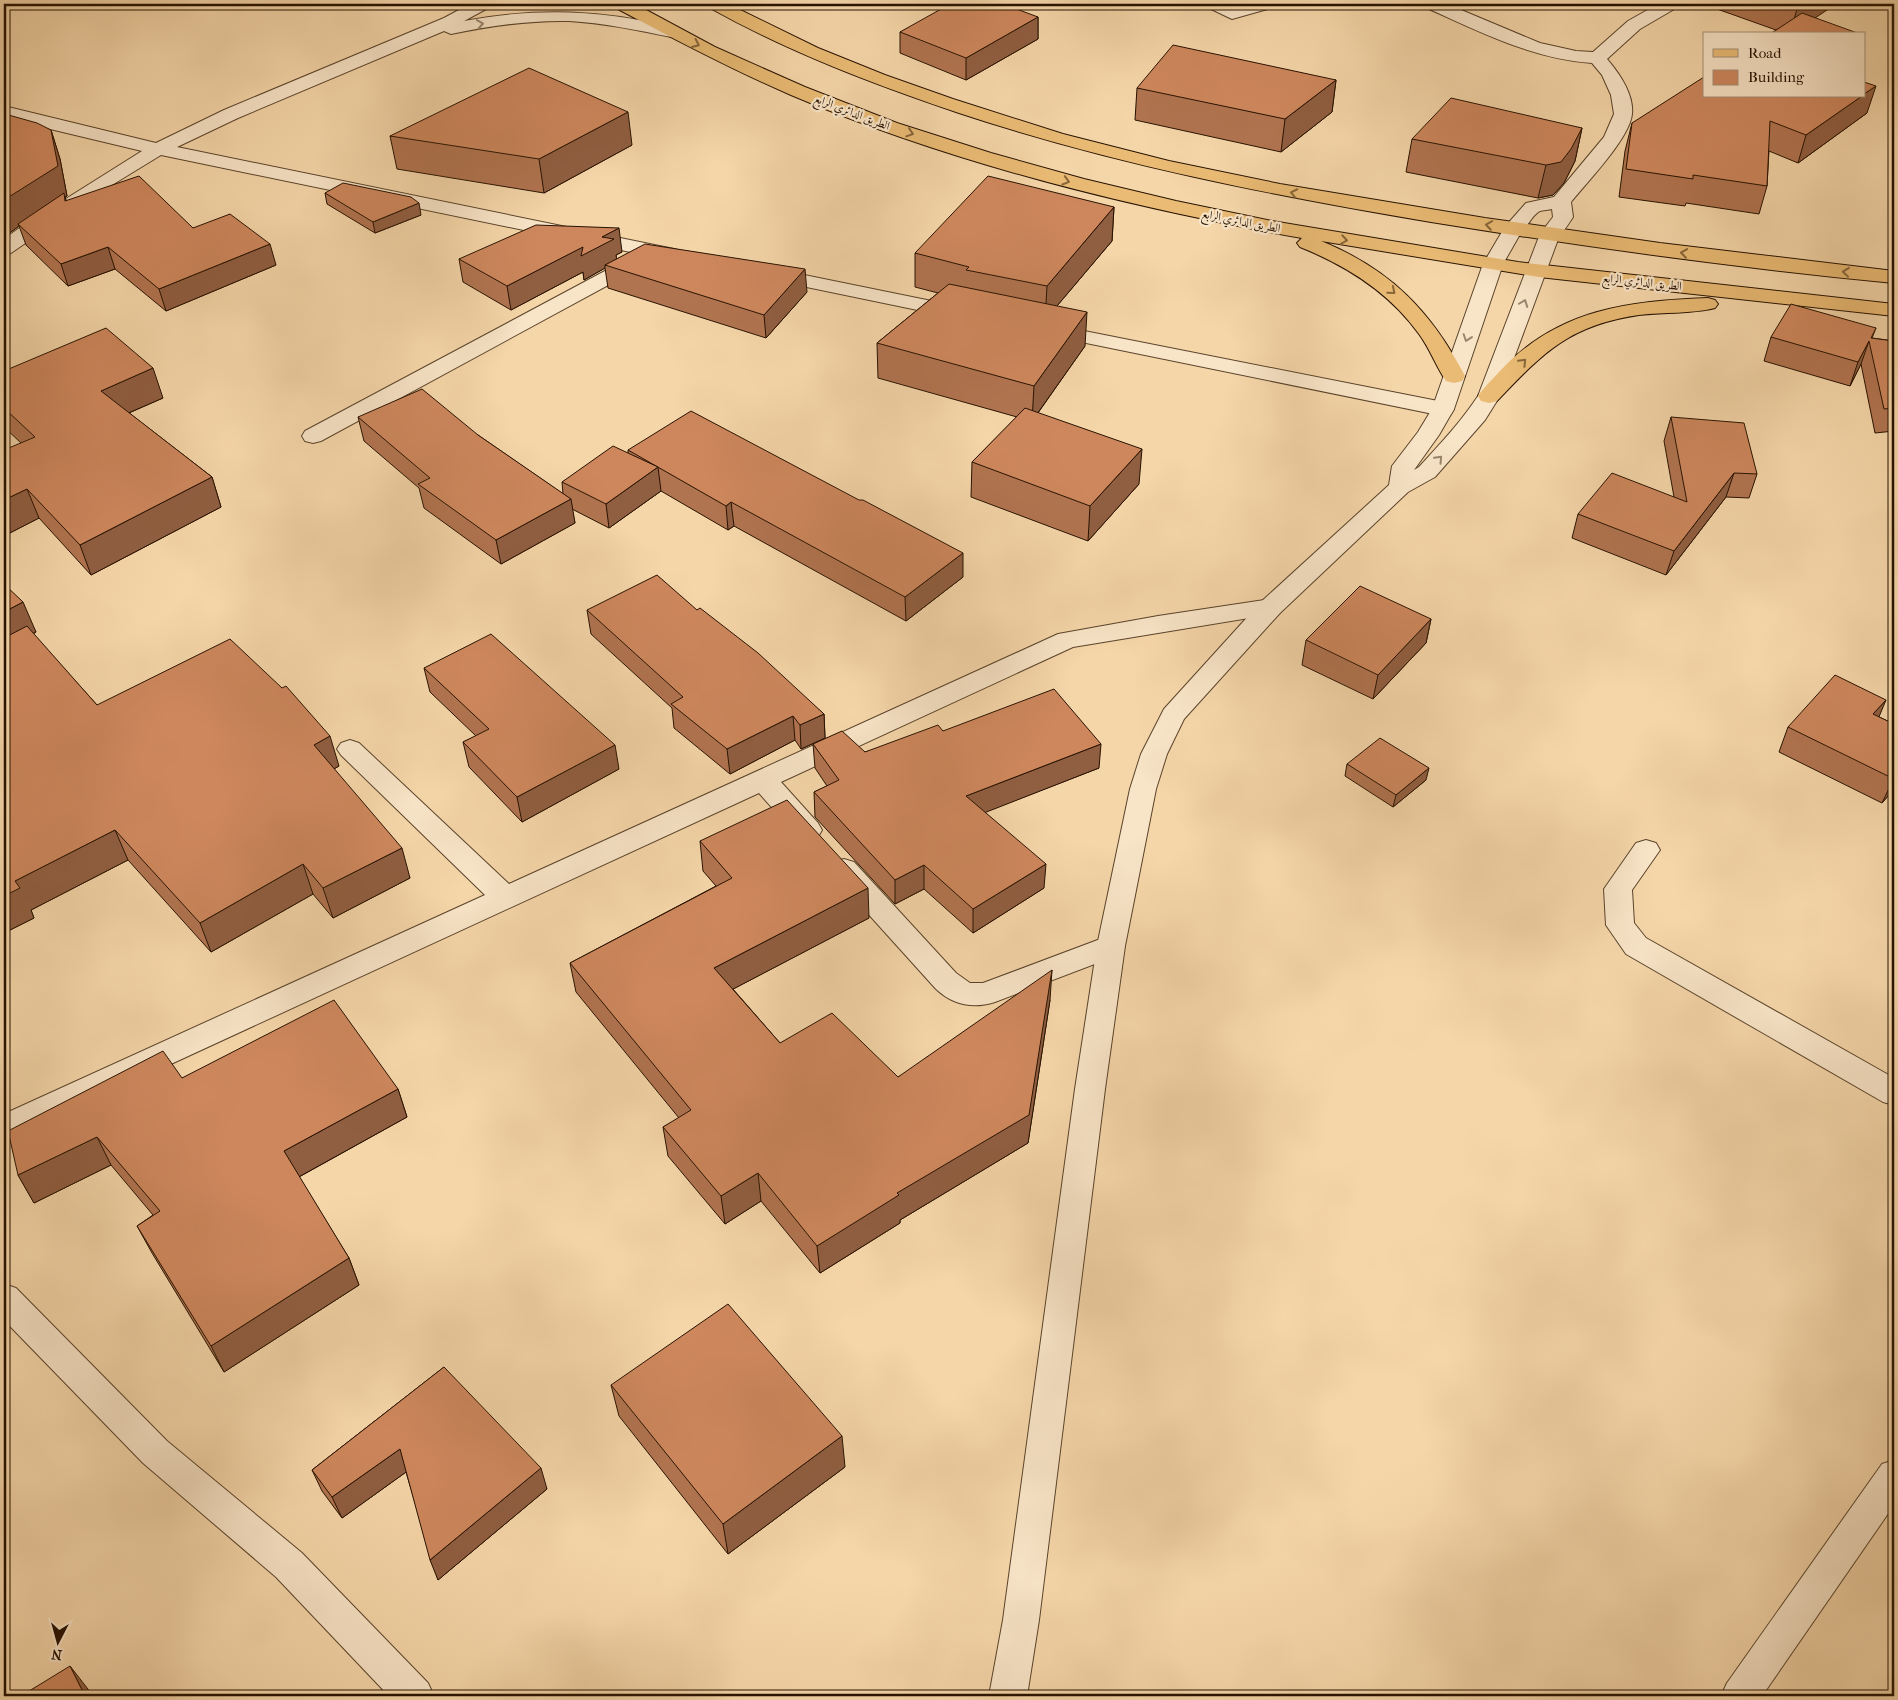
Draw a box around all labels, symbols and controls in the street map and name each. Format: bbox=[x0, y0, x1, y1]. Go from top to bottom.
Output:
one-way arrow bbox=[476, 19, 485, 29]
legend bbox=[1703, 32, 1866, 98]
one-way arrow bbox=[691, 38, 700, 48]
text: Road bbox=[1748, 44, 1782, 62]
text: Building bbox=[1748, 68, 1805, 86]
street label: الطريق الدائري الرابع bbox=[811, 91, 892, 137]
one-way arrow bbox=[905, 128, 914, 138]
one-way arrow bbox=[1061, 175, 1069, 185]
one-way arrow bbox=[1290, 188, 1299, 199]
street label: الطريق الدائري الرابع bbox=[1200, 206, 1282, 240]
one-way arrow bbox=[1485, 221, 1493, 231]
one-way arrow bbox=[1340, 234, 1348, 244]
one-way arrow bbox=[1680, 248, 1689, 258]
one-way arrow bbox=[1841, 267, 1849, 278]
street label: الطريق الدائري الرابع bbox=[1601, 271, 1683, 297]
one-way arrow bbox=[1386, 285, 1395, 294]
one-way arrow bbox=[1518, 299, 1528, 308]
one-way arrow bbox=[1463, 333, 1473, 342]
one-way arrow bbox=[1517, 358, 1526, 367]
one-way arrow bbox=[1433, 456, 1442, 465]
north arrow bbox=[32, 1618, 82, 1668]
text: N bbox=[50, 1645, 63, 1663]

